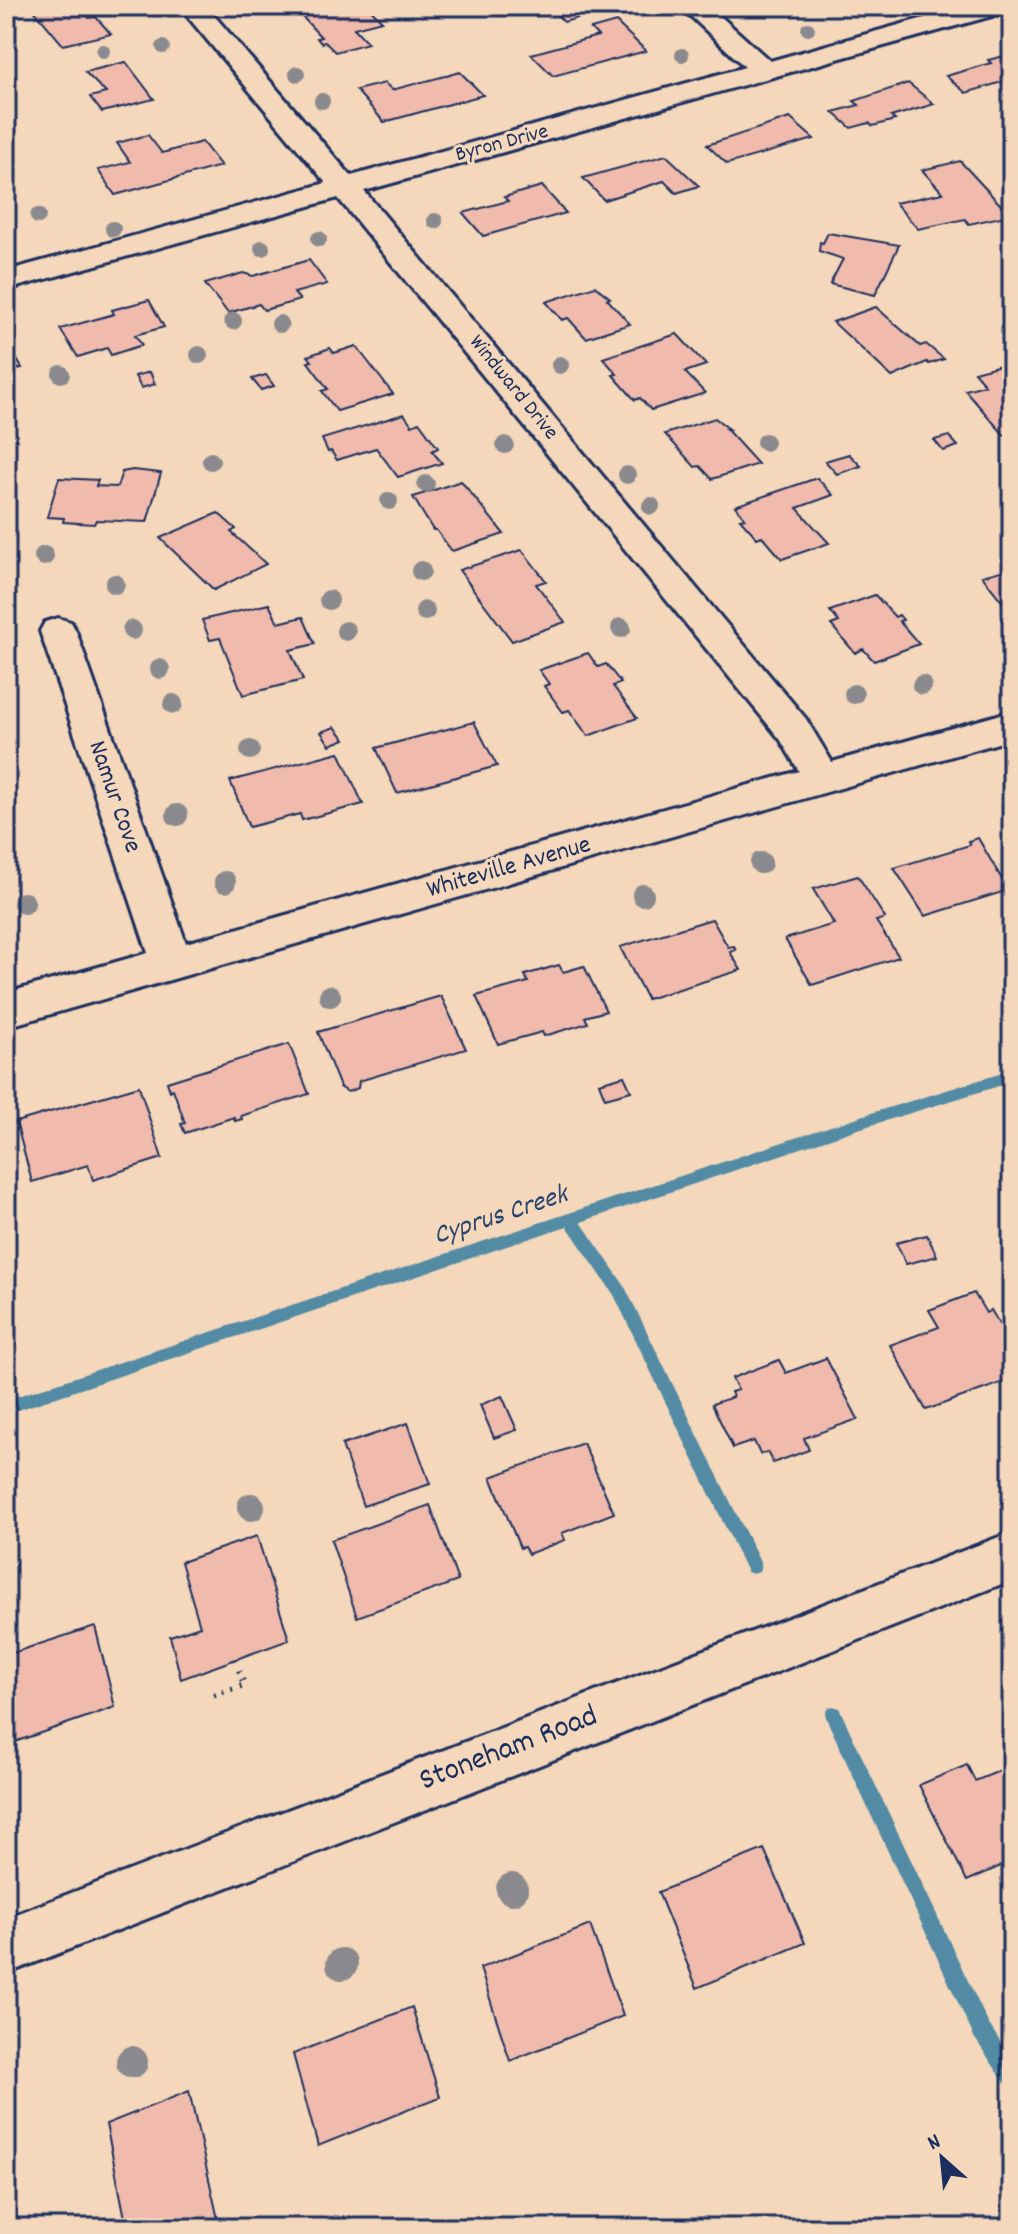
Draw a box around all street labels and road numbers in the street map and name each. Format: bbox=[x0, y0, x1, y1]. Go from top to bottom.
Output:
street label: Byron Drive bbox=[452, 117, 552, 171]
street label: Windward Drive bbox=[461, 329, 565, 447]
street label: Namur Cove bbox=[78, 736, 150, 858]
street label: Whiteville Avenue bbox=[423, 827, 595, 909]
street label: Stoneham Road bbox=[413, 1695, 605, 1805]

